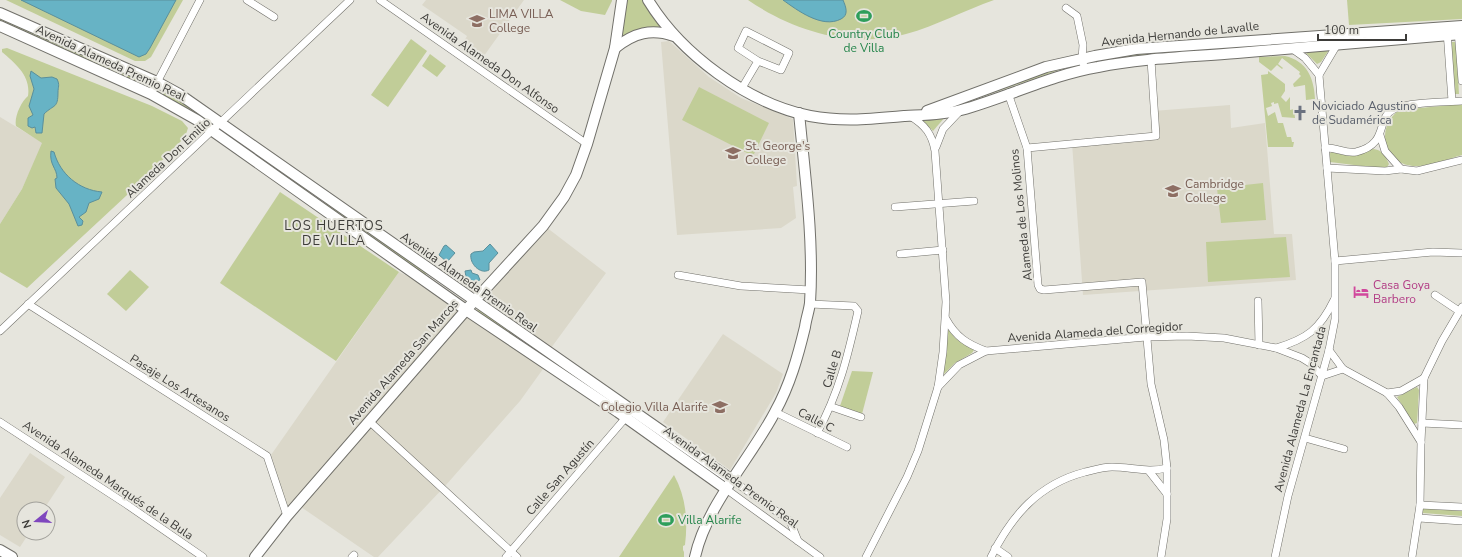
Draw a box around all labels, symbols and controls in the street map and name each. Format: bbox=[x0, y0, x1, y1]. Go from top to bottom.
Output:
place label: LIMA VILLA College bbox=[489, 6, 554, 36]
sports icon: Country Club de Villa bbox=[855, 7, 873, 25]
street label: Avenida Alameda Don Alfonso bbox=[417, 9, 563, 117]
school or university icon: LIMA VILLA College bbox=[468, 12, 486, 30]
scale bar bbox=[1318, 16, 1406, 42]
street label: Avenida Hernando de Lavalle bbox=[1100, 18, 1260, 50]
street label: Avenida Alameda Premio Real bbox=[33, 21, 189, 105]
text: 100 m bbox=[1324, 22, 1359, 38]
place label: Country Club de Villa bbox=[828, 26, 900, 56]
place label: Noviciado Agustino de Sudamérica bbox=[1312, 98, 1417, 128]
church icon: Noviciado Agustino de Sudamérica bbox=[1291, 104, 1309, 122]
street label: Alameda Don Emilio bbox=[122, 114, 214, 201]
place label: St. George's College bbox=[745, 138, 811, 168]
school or university icon: St. George's College bbox=[724, 144, 742, 162]
street label: Alameda de Los Molinos bbox=[1006, 148, 1036, 282]
place label: Cambridge College bbox=[1185, 176, 1244, 206]
school or university icon: Cambridge College bbox=[1164, 182, 1182, 200]
district label: LOS HUERTOS DE VILLA bbox=[284, 217, 384, 250]
street label: Avenida Alameda Premio Real bbox=[397, 228, 541, 336]
place label: Casa Goya Barbero bbox=[1373, 277, 1430, 307]
hotel icon: Casa Goya Barbero bbox=[1352, 283, 1370, 301]
street label: Avenida Alameda San Marcos bbox=[344, 296, 462, 428]
street label: Avenida Alameda del Corregidor bbox=[1007, 318, 1184, 346]
street label: Avenida Alameda La Encantada bbox=[1270, 324, 1330, 494]
street label: Calle B bbox=[819, 348, 845, 390]
street label: Pasaje Los Artesanos bbox=[127, 351, 233, 425]
school or university icon: Colegio Villa Alarife bbox=[711, 398, 729, 416]
place label: Colegio Villa Alarife bbox=[601, 399, 708, 415]
street label: Calle C bbox=[795, 404, 837, 436]
street label: Avenida Alameda Marqués de la Bula bbox=[19, 417, 197, 543]
street label: Avenida Alameda Premio Real bbox=[660, 422, 802, 532]
street label: Calle San Agustín bbox=[522, 435, 598, 519]
north arrow bbox=[16, 501, 56, 541]
sports icon: Villa Alarife bbox=[657, 511, 675, 529]
place label: Villa Alarife bbox=[677, 512, 742, 528]
text: N bbox=[19, 518, 35, 530]

